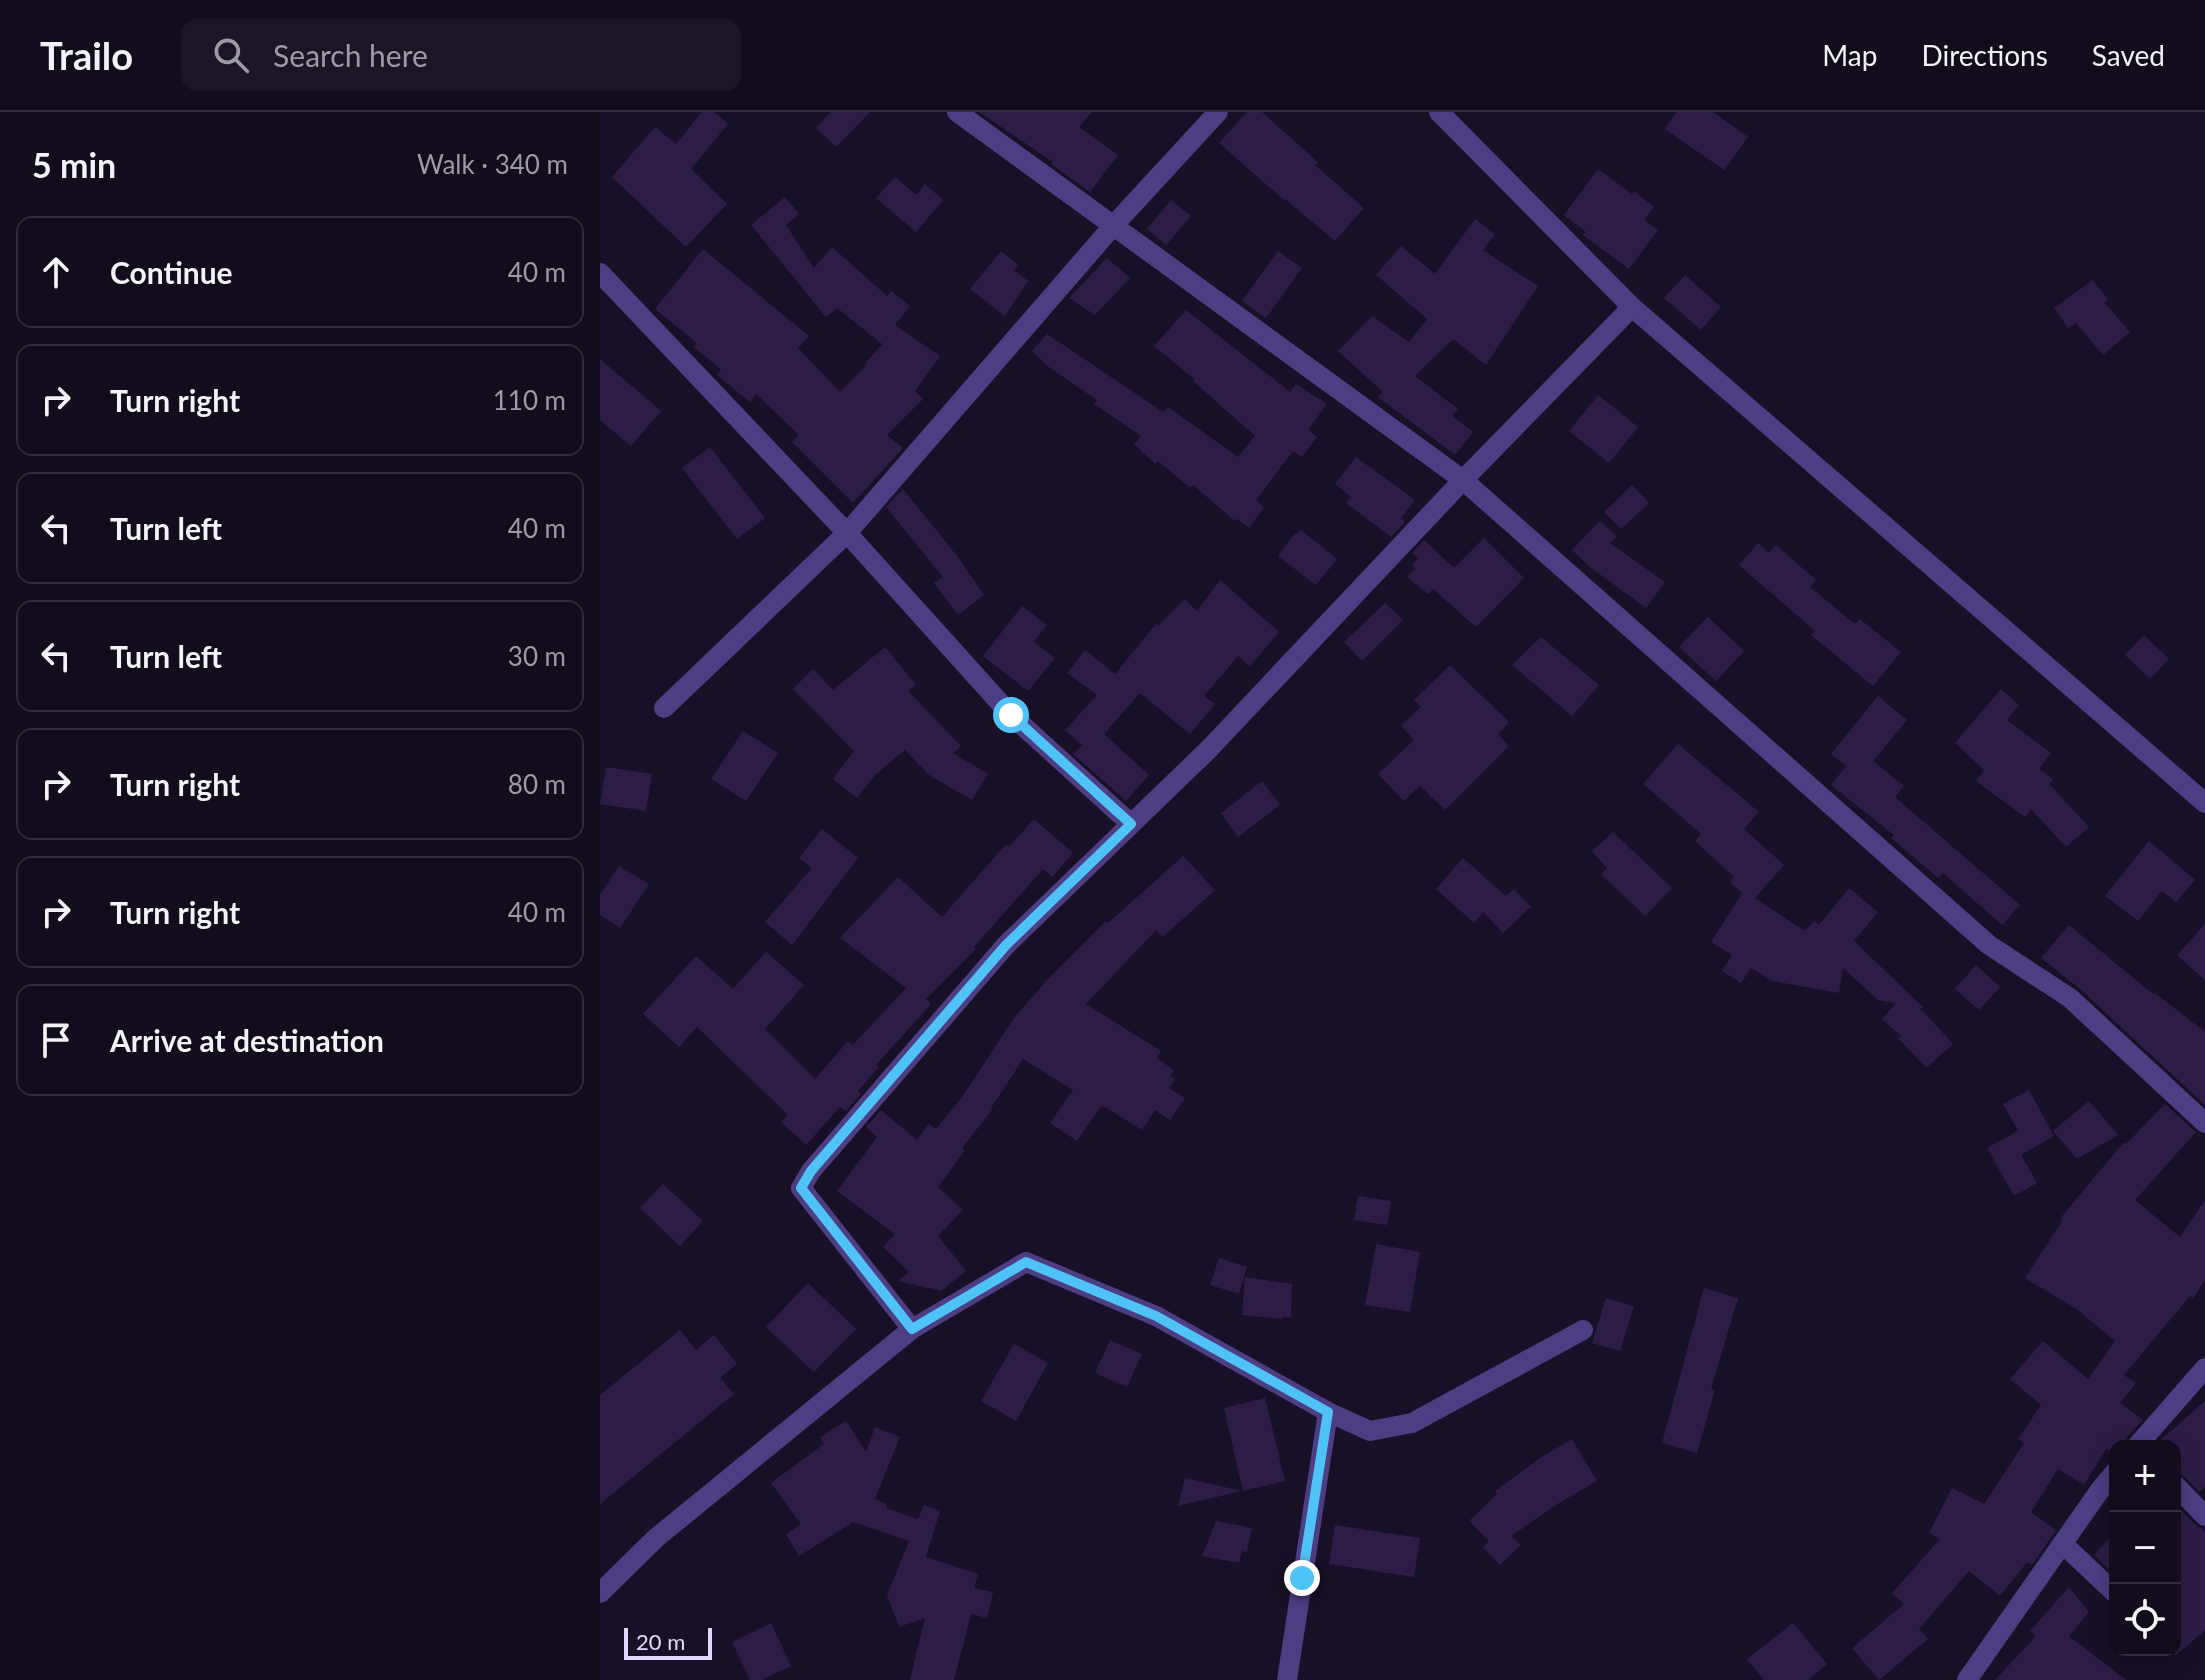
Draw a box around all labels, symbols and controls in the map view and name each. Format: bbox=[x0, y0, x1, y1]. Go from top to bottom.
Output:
search box bbox=[181, 19, 741, 91]
text: Trailo bbox=[40, 32, 133, 78]
icon: search bbox=[209, 33, 253, 77]
text: Search here bbox=[273, 37, 428, 73]
text: Map bbox=[1822, 38, 1877, 72]
text: Directions bbox=[1921, 38, 2048, 72]
text: Saved bbox=[2092, 38, 2165, 72]
text: 5 min bbox=[32, 144, 116, 185]
text: Walk · 340 m bbox=[417, 148, 568, 180]
icon: ahead bbox=[34, 250, 78, 294]
text: Continue bbox=[110, 254, 233, 290]
text: 40 m bbox=[508, 256, 566, 288]
icon: right bbox=[34, 378, 78, 422]
text: Turn right bbox=[110, 382, 240, 418]
text: 110 m bbox=[493, 384, 566, 416]
icon: left bbox=[34, 506, 78, 550]
text: Turn left bbox=[110, 510, 222, 546]
text: 40 m bbox=[508, 512, 566, 544]
icon: left bbox=[34, 634, 78, 678]
text: Turn left bbox=[110, 638, 222, 674]
text: 30 m bbox=[508, 640, 566, 672]
route start bbox=[993, 697, 1029, 733]
icon: right bbox=[34, 762, 78, 806]
text: Turn right bbox=[110, 766, 240, 802]
text: 80 m bbox=[508, 768, 566, 800]
icon: right bbox=[34, 890, 78, 934]
text: Turn right bbox=[110, 894, 240, 930]
text: 40 m bbox=[508, 896, 566, 928]
icon: arrive bbox=[34, 1018, 78, 1062]
text: Arrive at destination bbox=[110, 1022, 384, 1058]
map controls bbox=[2109, 1440, 2181, 1656]
button: + bbox=[2109, 1440, 2181, 1512]
button: − bbox=[2109, 1512, 2181, 1584]
route end bbox=[1284, 1560, 1320, 1596]
button: locate bbox=[2109, 1584, 2181, 1656]
scale bar bbox=[624, 1624, 712, 1660]
text: 20 m bbox=[636, 1628, 685, 1655]

